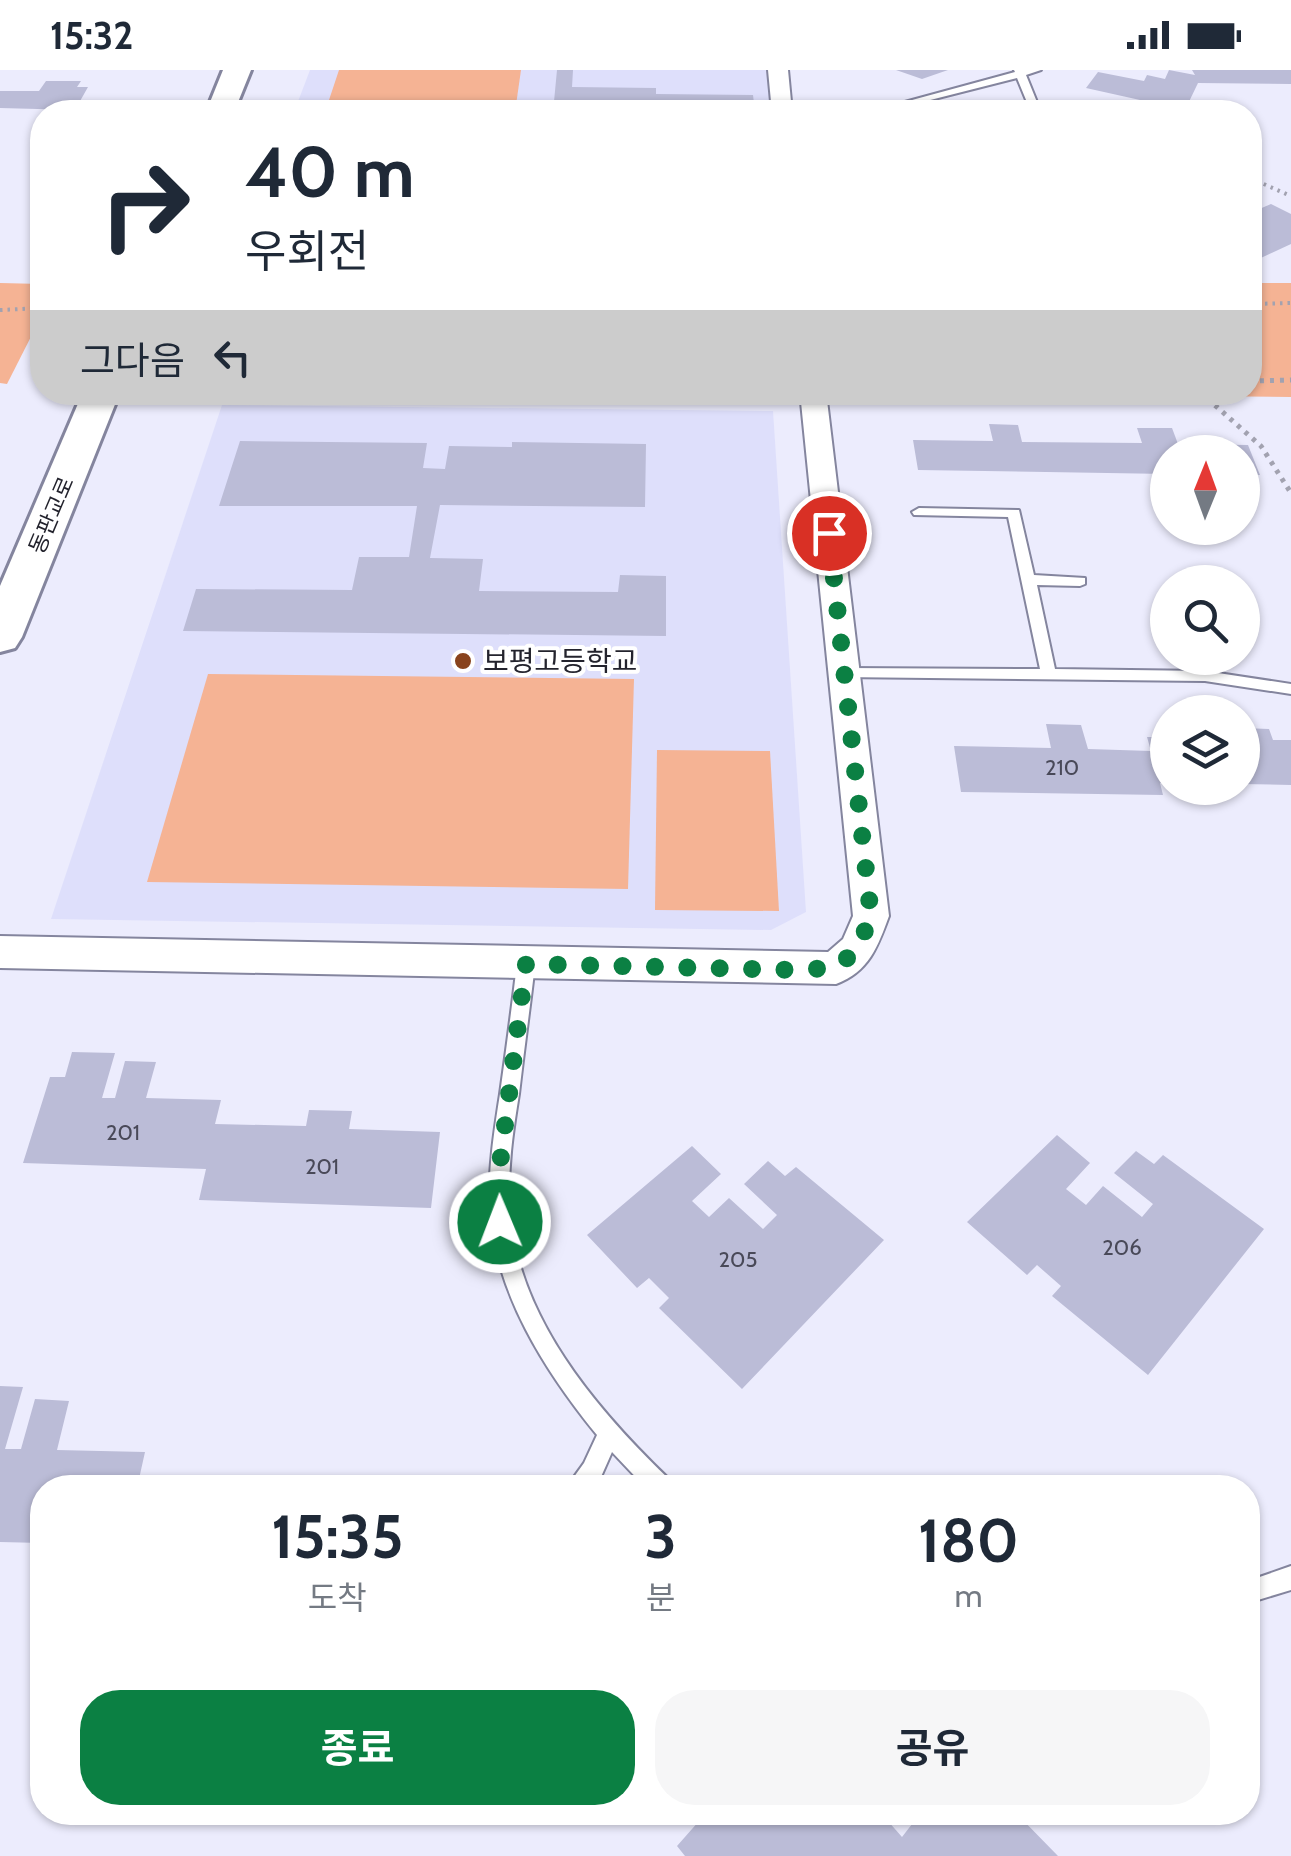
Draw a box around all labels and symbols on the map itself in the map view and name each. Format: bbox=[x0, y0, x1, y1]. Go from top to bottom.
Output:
north arrow bbox=[1150, 435, 1260, 545]
street label: 동판교로 bbox=[23, 473, 80, 558]
pin bbox=[787, 491, 872, 576]
place label: 보평고등학교 bbox=[483, 644, 638, 678]
marker: 보평고등학교 bbox=[452, 650, 474, 672]
house number: 210 bbox=[1045, 754, 1079, 781]
house number: 201 bbox=[106, 1119, 140, 1146]
house number: 201 bbox=[305, 1153, 339, 1180]
position arrow bbox=[448, 1170, 552, 1274]
house number: 206 bbox=[1102, 1234, 1142, 1261]
house number: 205 bbox=[719, 1246, 757, 1273]

